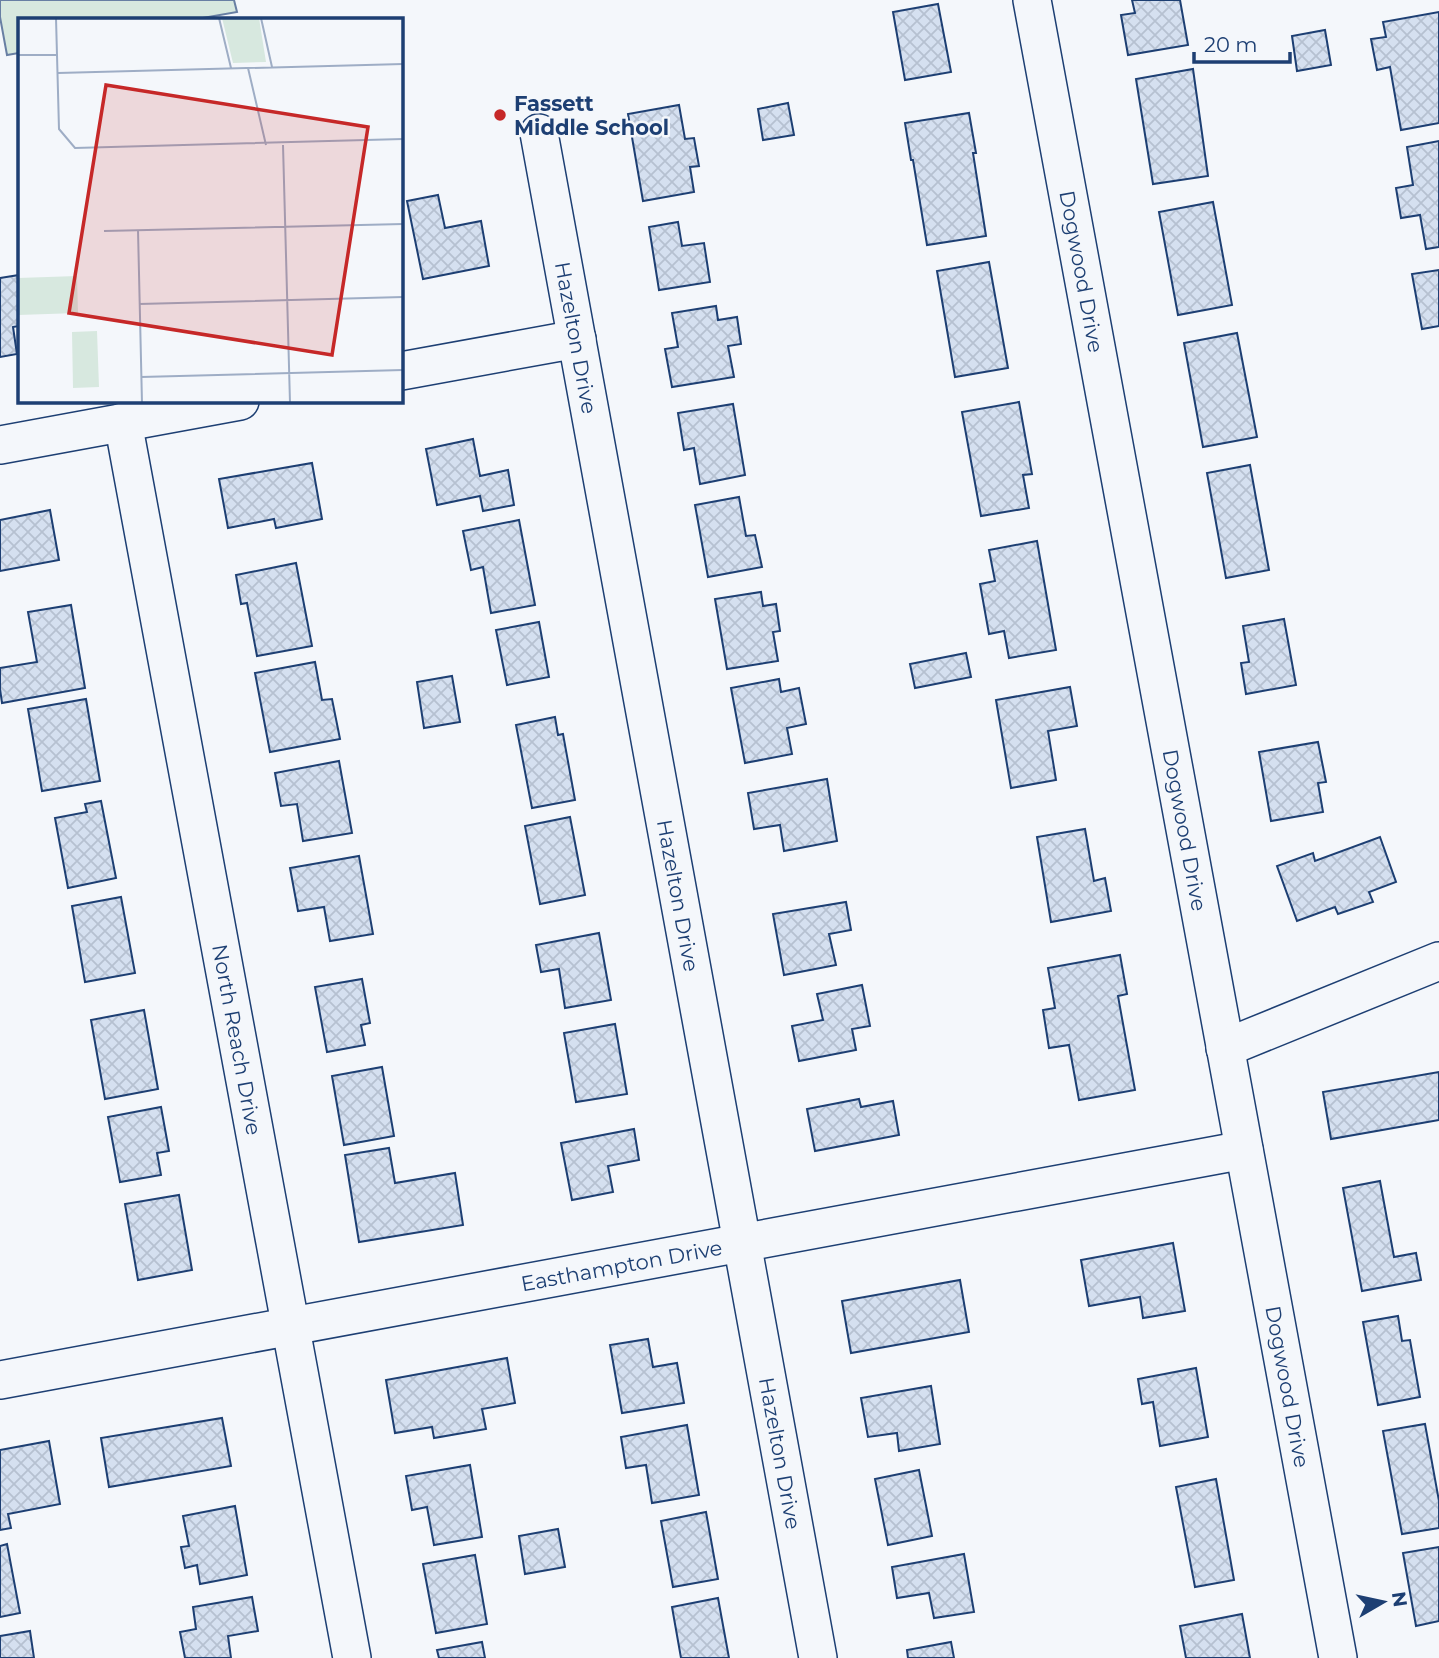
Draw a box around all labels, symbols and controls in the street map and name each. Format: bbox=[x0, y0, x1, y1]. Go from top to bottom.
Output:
inset map bbox=[18, 18, 402, 402]
scale bar bbox=[1194, 21, 1290, 65]
text: 20 m bbox=[1204, 32, 1258, 57]
place label: Fassett Middle School bbox=[514, 91, 669, 140]
marker: Fassett Middle School bbox=[492, 107, 508, 123]
street label: Dogwood Drive bbox=[1055, 188, 1109, 354]
street label: Hazelton Drive bbox=[550, 259, 603, 416]
street label: Dogwood Drive bbox=[1158, 747, 1212, 913]
street label: Hazelton Drive bbox=[652, 817, 705, 973]
street label: North Reach Drive bbox=[207, 942, 267, 1137]
street label: Easthampton Drive bbox=[519, 1234, 724, 1296]
street label: Dogwood Drive bbox=[1261, 1304, 1315, 1470]
street label: Hazelton Drive bbox=[754, 1375, 807, 1531]
north arrow bbox=[1348, 1567, 1418, 1637]
text: N bbox=[1387, 1590, 1412, 1609]

